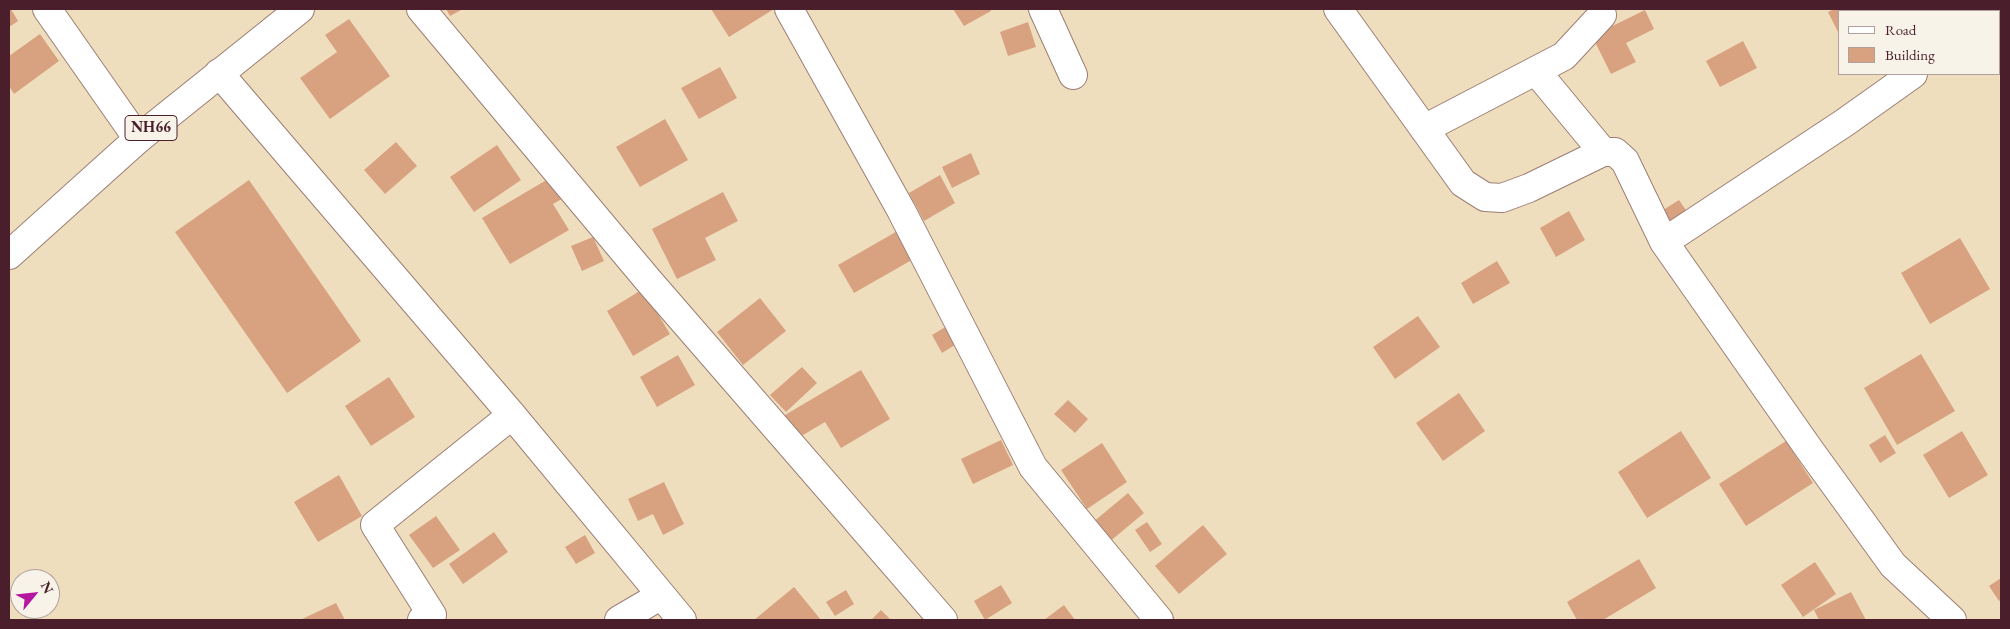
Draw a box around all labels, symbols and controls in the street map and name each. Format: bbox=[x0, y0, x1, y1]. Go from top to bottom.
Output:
legend bbox=[1838, 10, 2000, 75]
text: Road bbox=[1885, 20, 1916, 39]
text: Building bbox=[1885, 45, 1935, 64]
road number: NH66 bbox=[125, 116, 177, 140]
north arrow bbox=[10, 569, 60, 619]
text: N bbox=[37, 578, 58, 597]

